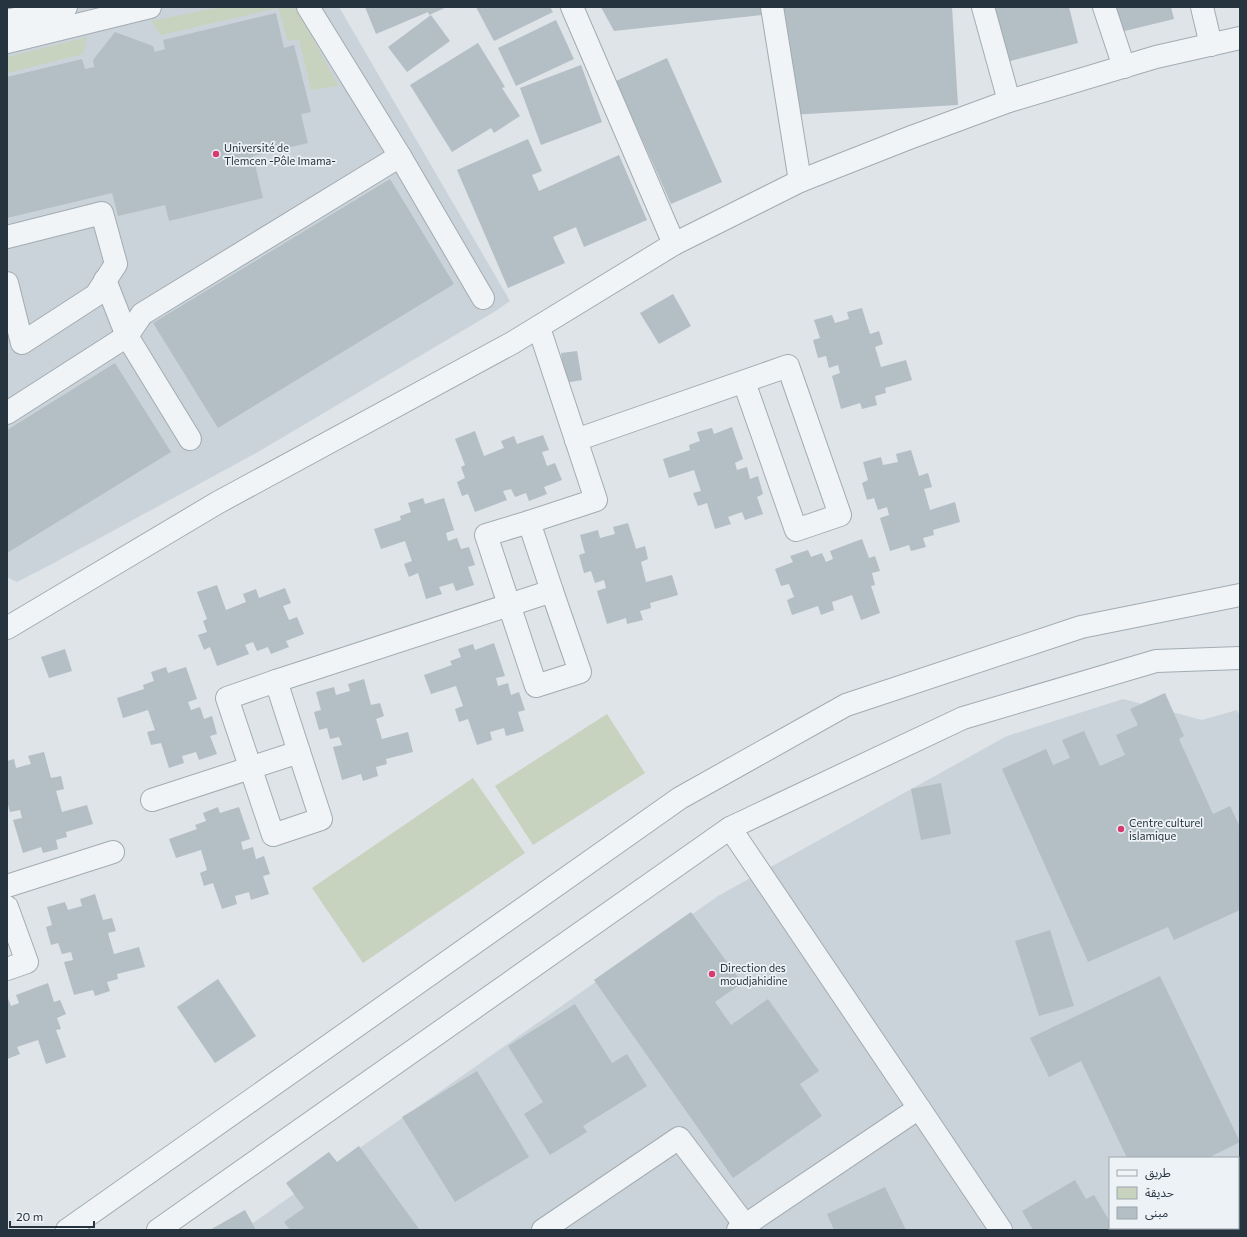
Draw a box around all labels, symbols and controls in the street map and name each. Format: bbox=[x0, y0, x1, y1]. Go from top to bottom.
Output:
place label: Université de Tlemcen -Pôle Imama- bbox=[224, 141, 336, 167]
marker: Université de Tlemcen -Pôle Imama- bbox=[211, 149, 221, 159]
place label: Centre culturel islamique bbox=[1129, 816, 1203, 842]
marker: Centre culturel islamique bbox=[1116, 824, 1126, 834]
place label: Direction des moudjahidine bbox=[720, 961, 788, 987]
marker: Direction des moudjahidine bbox=[707, 969, 717, 979]
legend bbox=[1109, 1157, 1239, 1229]
text: طريق bbox=[1145, 1165, 1171, 1181]
text: حديقة bbox=[1145, 1185, 1174, 1200]
scale bar bbox=[10, 1203, 94, 1229]
text: مبنى bbox=[1145, 1205, 1168, 1220]
text: 20 m bbox=[16, 1209, 43, 1223]

